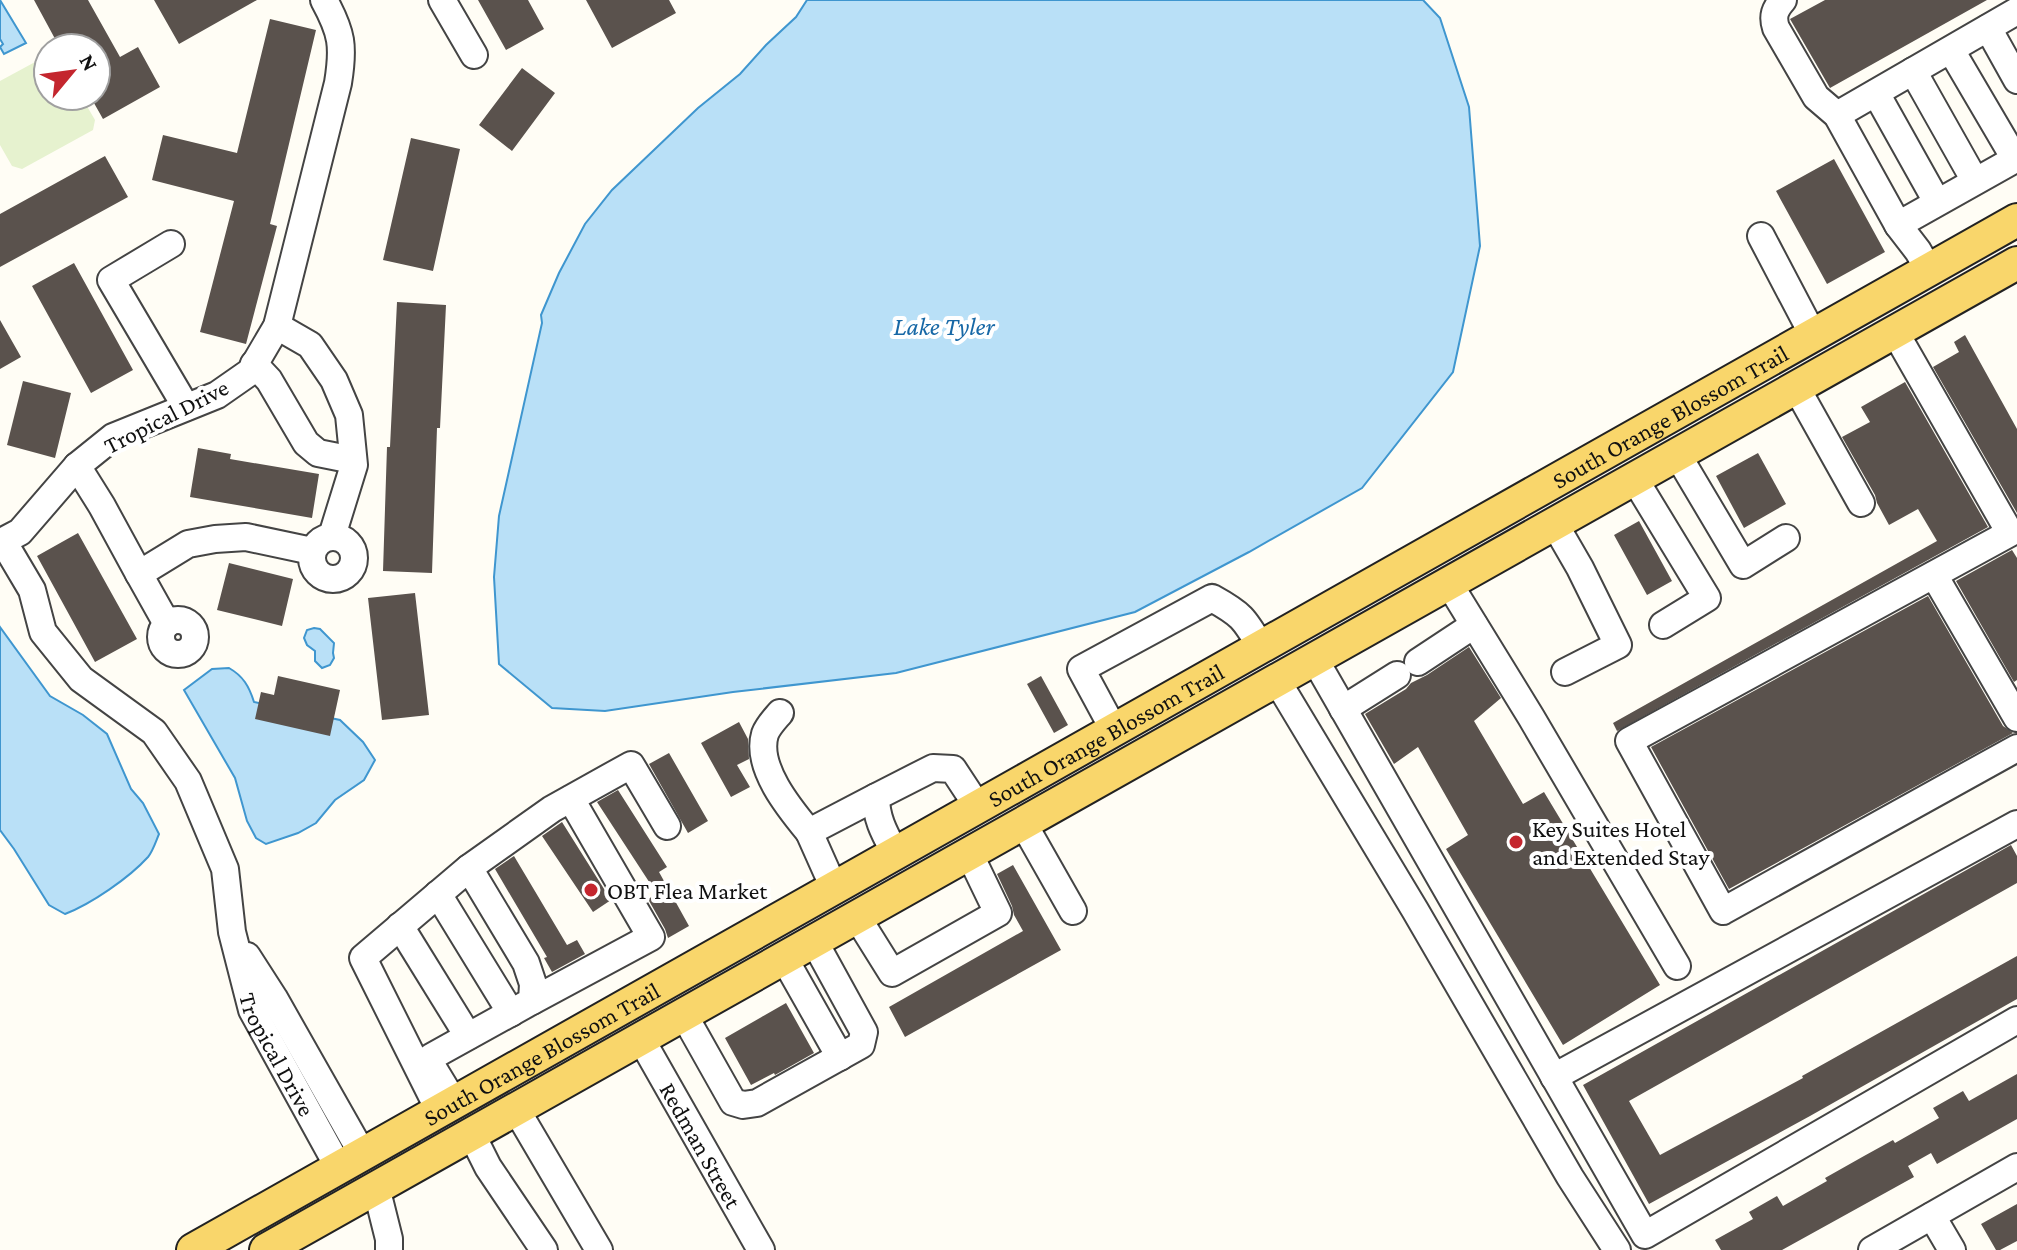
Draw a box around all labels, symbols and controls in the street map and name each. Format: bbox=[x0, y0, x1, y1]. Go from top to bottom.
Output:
north arrow bbox=[32, 32, 112, 112]
text: N bbox=[74, 50, 104, 75]
water label: Lake Tyler bbox=[893, 312, 995, 341]
street label: South Orange Blossom Trail bbox=[1547, 339, 1793, 493]
street label: Tropical Drive bbox=[99, 373, 233, 459]
street label: South Orange Blossom Trail bbox=[983, 657, 1228, 812]
place label: Key Suites Hotel and Extended Stay bbox=[1532, 815, 1710, 870]
marker: Key Suites Hotel and Extended Stay bbox=[1507, 833, 1525, 851]
place label: OBT Flea Market bbox=[607, 877, 768, 904]
marker: OBT Flea Market bbox=[582, 881, 600, 899]
street label: South Orange Blossom Trail bbox=[419, 976, 664, 1131]
street label: Tropical Drive bbox=[235, 990, 321, 1120]
street label: Redman Street bbox=[655, 1077, 748, 1214]

